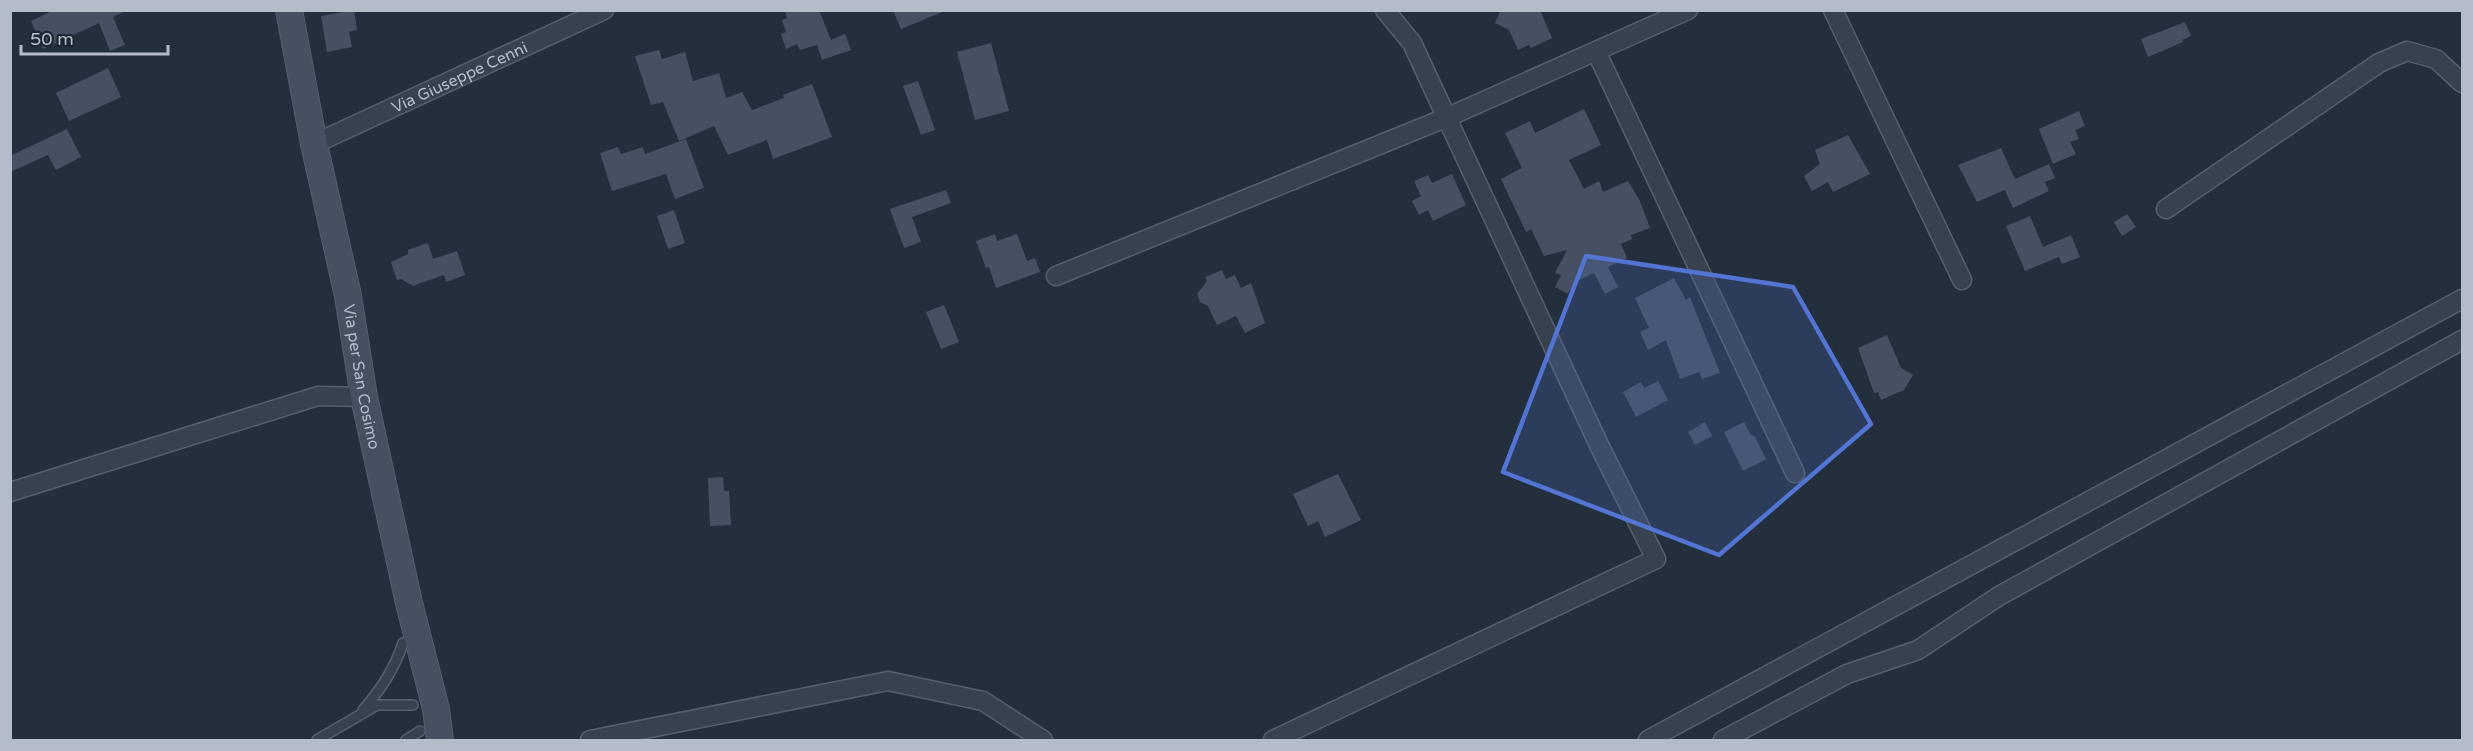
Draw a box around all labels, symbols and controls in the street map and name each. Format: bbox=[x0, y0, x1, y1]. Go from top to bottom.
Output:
scale bar bbox=[21, 18, 168, 56]
text: 50 m bbox=[30, 28, 74, 50]
street label: Via Giuseppe Cenni bbox=[388, 38, 531, 118]
street label: Via per San Cosimo bbox=[338, 303, 384, 451]

